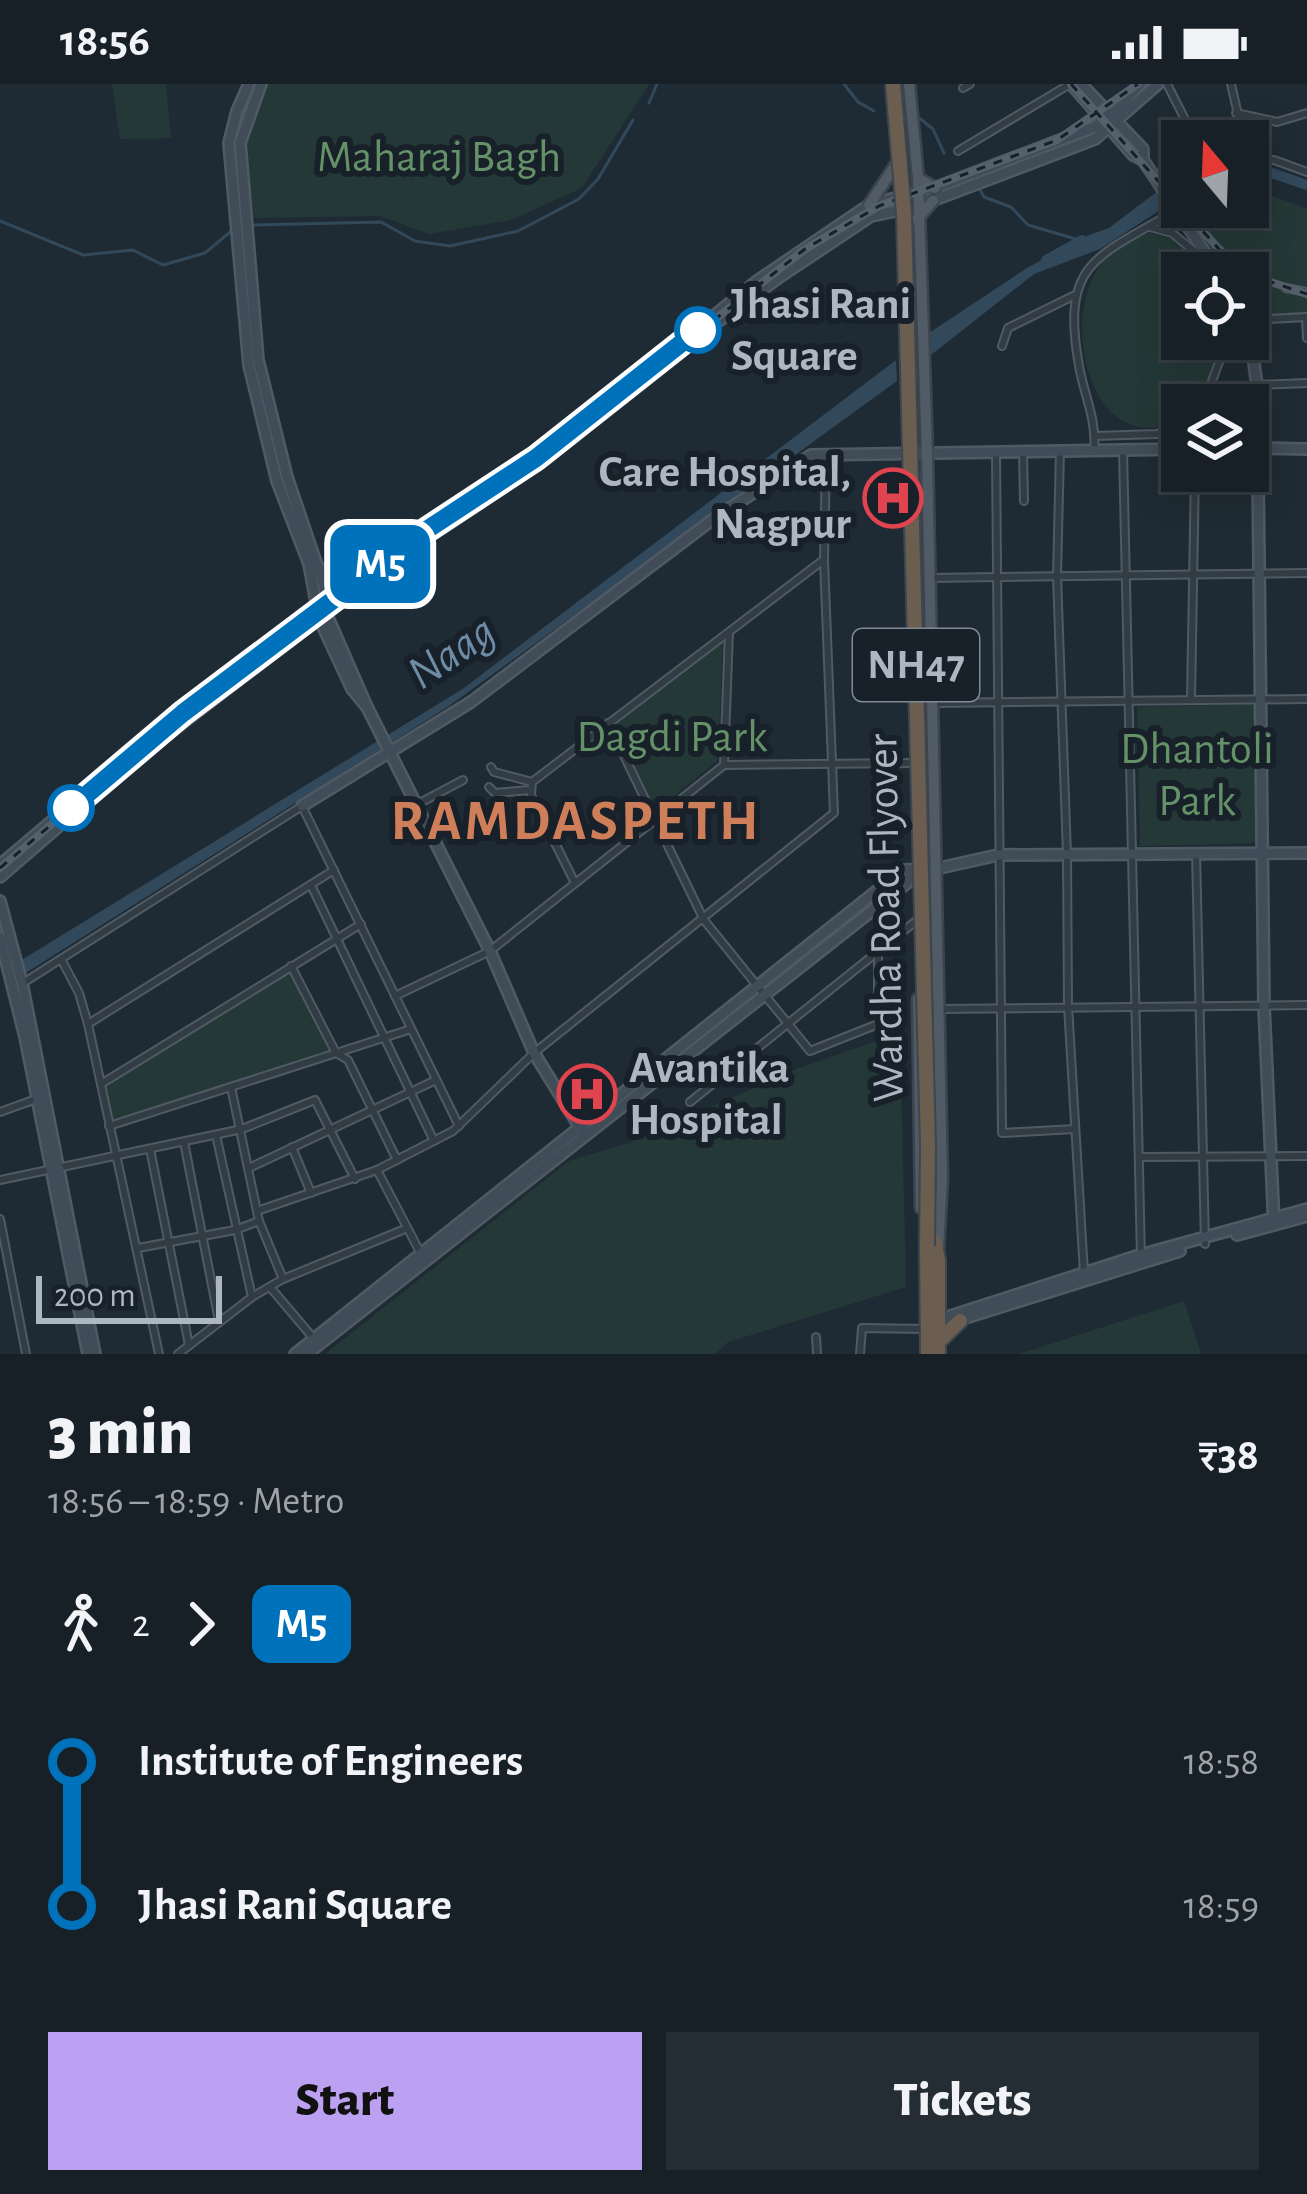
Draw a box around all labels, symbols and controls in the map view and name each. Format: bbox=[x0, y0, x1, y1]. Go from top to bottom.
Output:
text: 18:56 bbox=[60, 19, 150, 64]
north arrow bbox=[1161, 120, 1269, 228]
map controls bbox=[1161, 120, 1269, 492]
park label: Maharaj Bagh bbox=[317, 135, 561, 180]
button: locate bbox=[1161, 252, 1269, 360]
place label: Jhasi Rani Square bbox=[731, 282, 911, 379]
marker: Jhasi Rani Square bbox=[676, 308, 720, 352]
button: layers bbox=[1161, 384, 1269, 492]
place label: Care Hospital, Nagpur bbox=[599, 450, 851, 547]
hospital icon: Care Hospital, Nagpur bbox=[862, 467, 924, 529]
line badge: M5 bbox=[326, 525, 434, 603]
text: M5 bbox=[354, 543, 406, 585]
water label: Naag bbox=[400, 607, 504, 699]
road number: NH47 bbox=[853, 629, 979, 701]
park label: Dagdi Park bbox=[576, 715, 768, 760]
park label: Dhantoli Park bbox=[1120, 727, 1274, 824]
street label: Wardha Road Flyover bbox=[860, 733, 912, 1103]
unlabelled marker bbox=[49, 786, 93, 830]
district label: RAMDASPETH bbox=[391, 793, 761, 850]
place label: Avantika Hospital bbox=[629, 1046, 790, 1143]
hospital icon: Avantika Hospital bbox=[556, 1063, 618, 1125]
scale bar bbox=[36, 1270, 222, 1323]
text: 200 m bbox=[54, 1280, 136, 1313]
text: 3 min bbox=[48, 1400, 193, 1466]
text: ₹38 bbox=[1199, 1433, 1259, 1478]
text: 18:56 – 18:59 · Metro bbox=[48, 1482, 344, 1521]
icon: walk bbox=[48, 1591, 114, 1657]
icon: forward bbox=[168, 1591, 234, 1657]
text: M5 bbox=[276, 1603, 327, 1645]
text: 2 bbox=[132, 1605, 150, 1644]
text: Institute of Engineers bbox=[138, 1739, 523, 1784]
text: 18:58 bbox=[1183, 1743, 1259, 1782]
text: Jhasi Rani Square bbox=[138, 1883, 452, 1928]
text: 18:59 bbox=[1184, 1887, 1259, 1926]
button: Start bbox=[48, 2032, 642, 2170]
button: Tickets bbox=[666, 2032, 1259, 2170]

